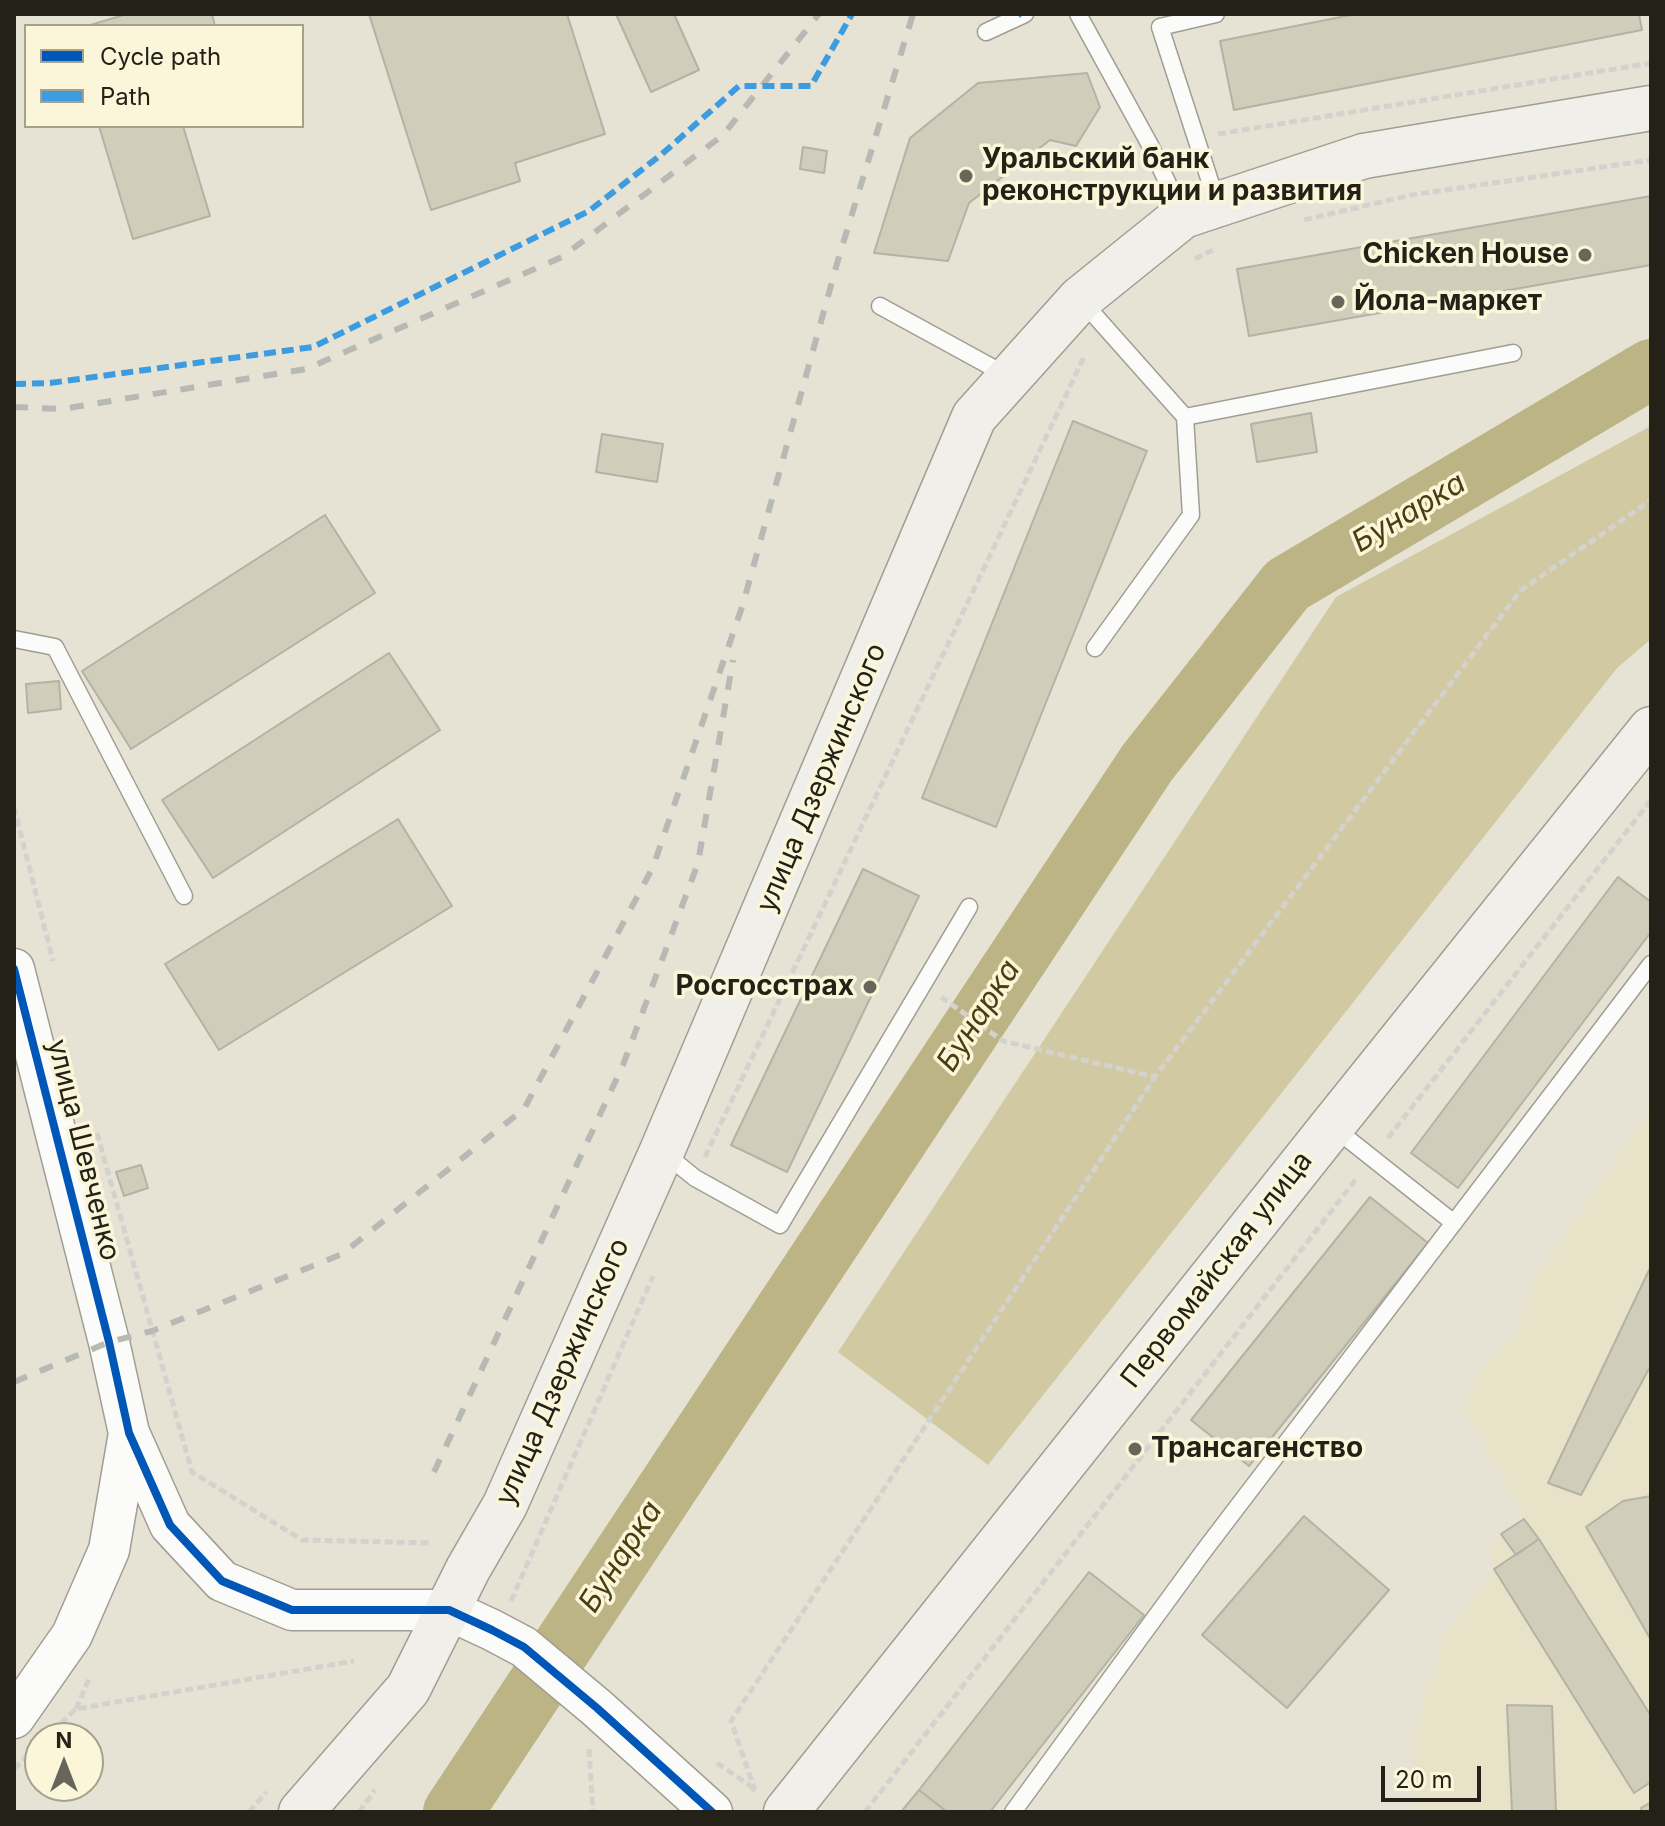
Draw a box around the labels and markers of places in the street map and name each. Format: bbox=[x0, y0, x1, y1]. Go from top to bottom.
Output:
place label: Уральский банк реконструкции и развития bbox=[982, 143, 1362, 209]
marker: Уральский банк реконструкции и развития bbox=[957, 167, 975, 185]
place label: Chicken House bbox=[1363, 238, 1569, 272]
marker: Chicken House bbox=[1576, 246, 1594, 264]
place label: Йола-маркет bbox=[1354, 285, 1542, 319]
marker: Йола-маркет bbox=[1329, 293, 1347, 311]
place label: Росгосстрах bbox=[675, 970, 854, 1004]
marker: Росгосстрах bbox=[861, 978, 879, 996]
place label: Трансагенство bbox=[1151, 1432, 1363, 1466]
marker: Трансагенство bbox=[1126, 1440, 1144, 1458]

